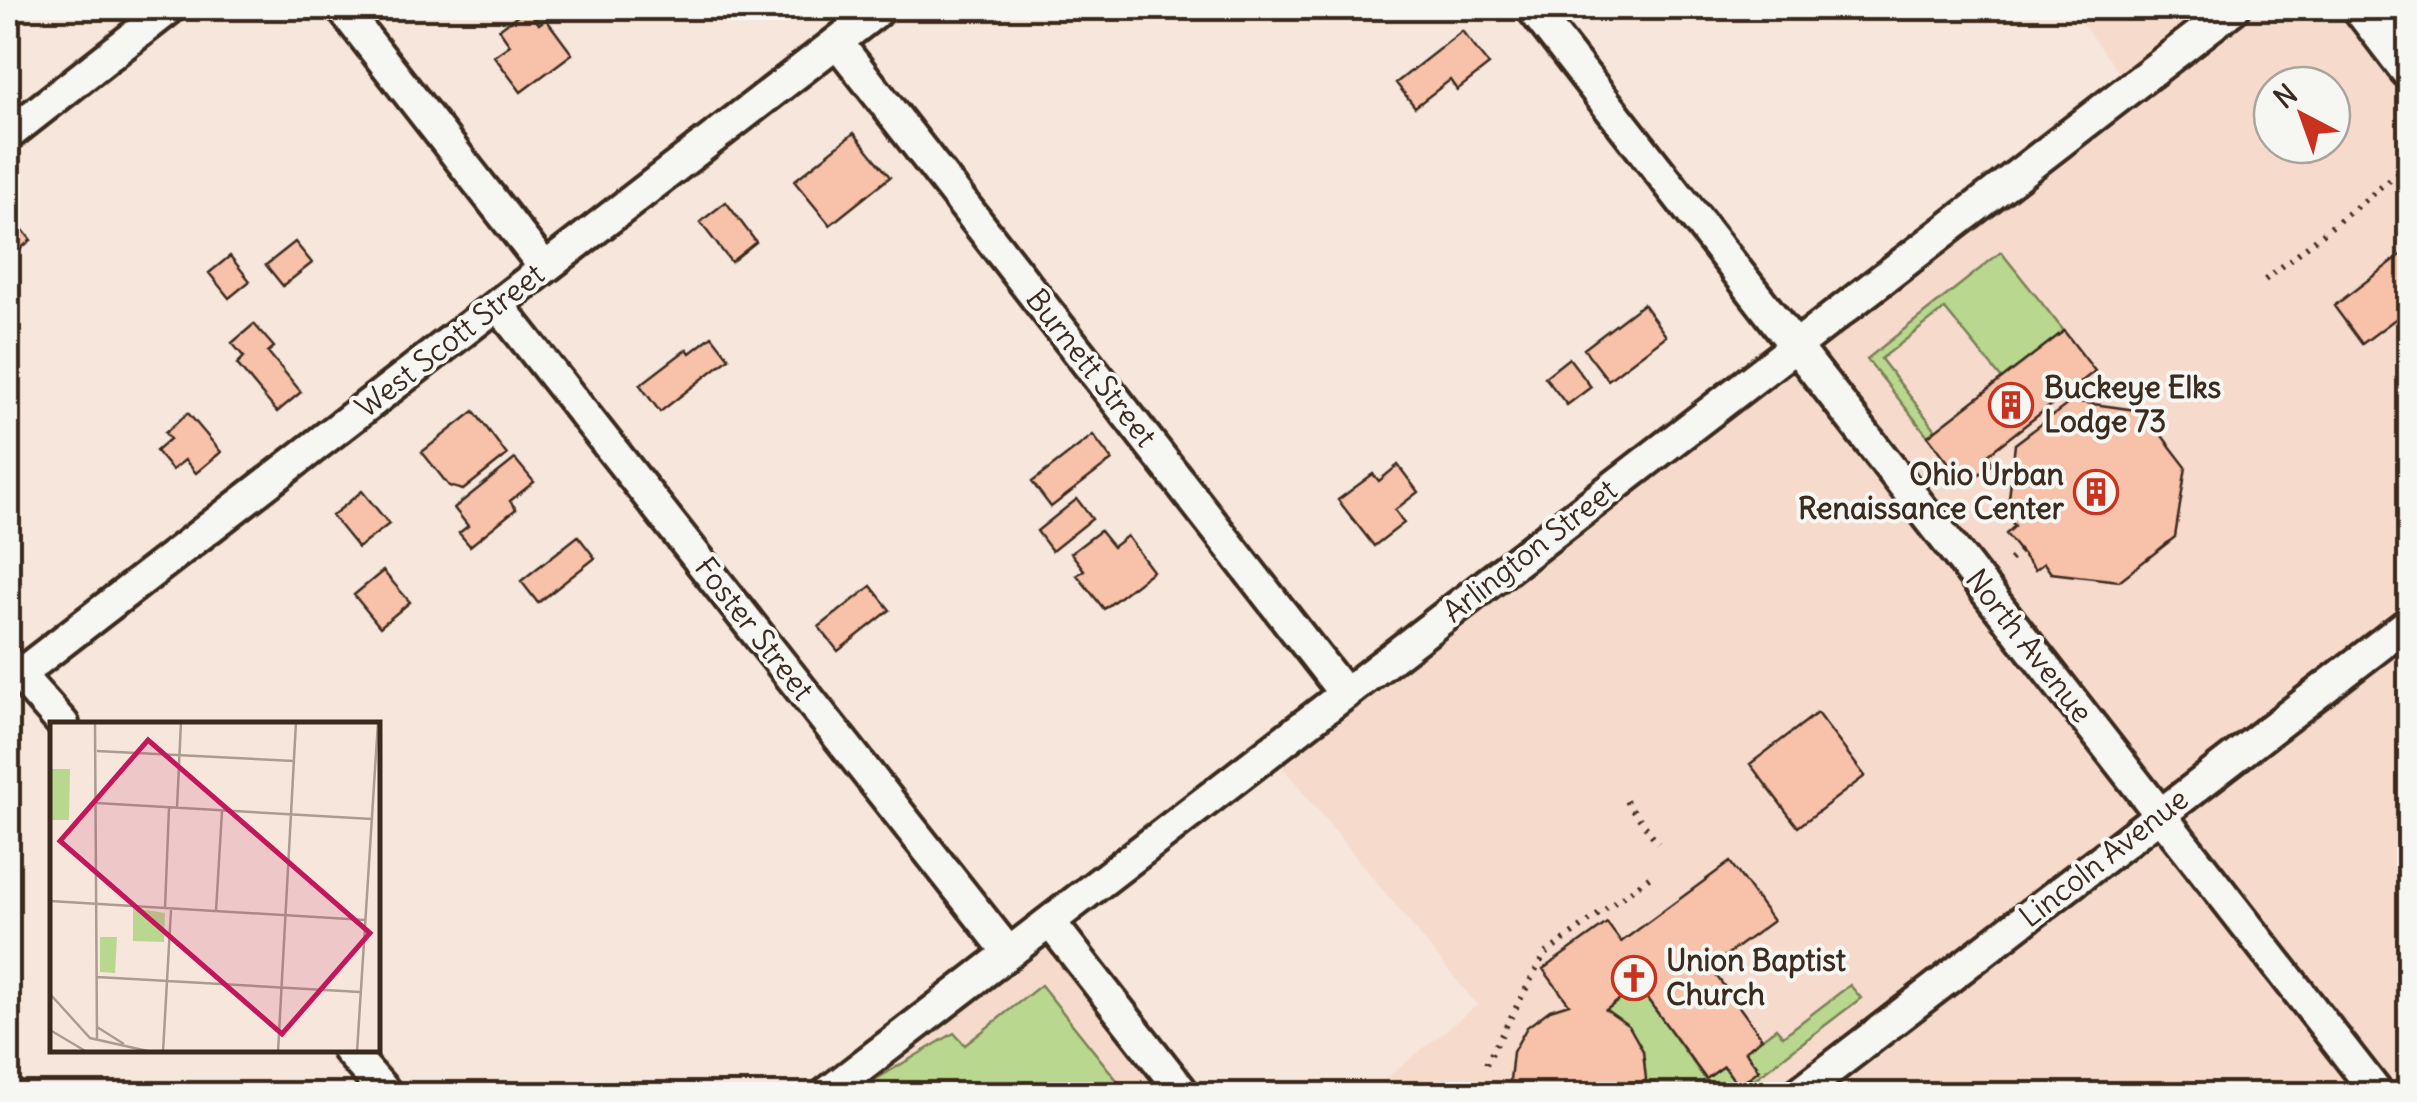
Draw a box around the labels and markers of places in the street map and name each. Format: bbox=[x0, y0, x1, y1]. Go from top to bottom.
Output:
place label: Buckeye Elks Lodge 73 bbox=[2044, 368, 2221, 440]
building icon: Buckeye Elks Lodge 73 bbox=[1988, 382, 2034, 428]
place label: Ohio Urban Renaissance Center bbox=[1798, 455, 2065, 527]
building icon: Ohio Urban Renaissance Center bbox=[2073, 469, 2119, 515]
place label: Union Baptist Church bbox=[1666, 941, 1846, 1013]
church icon: Union Baptist Church bbox=[1611, 955, 1657, 1001]

